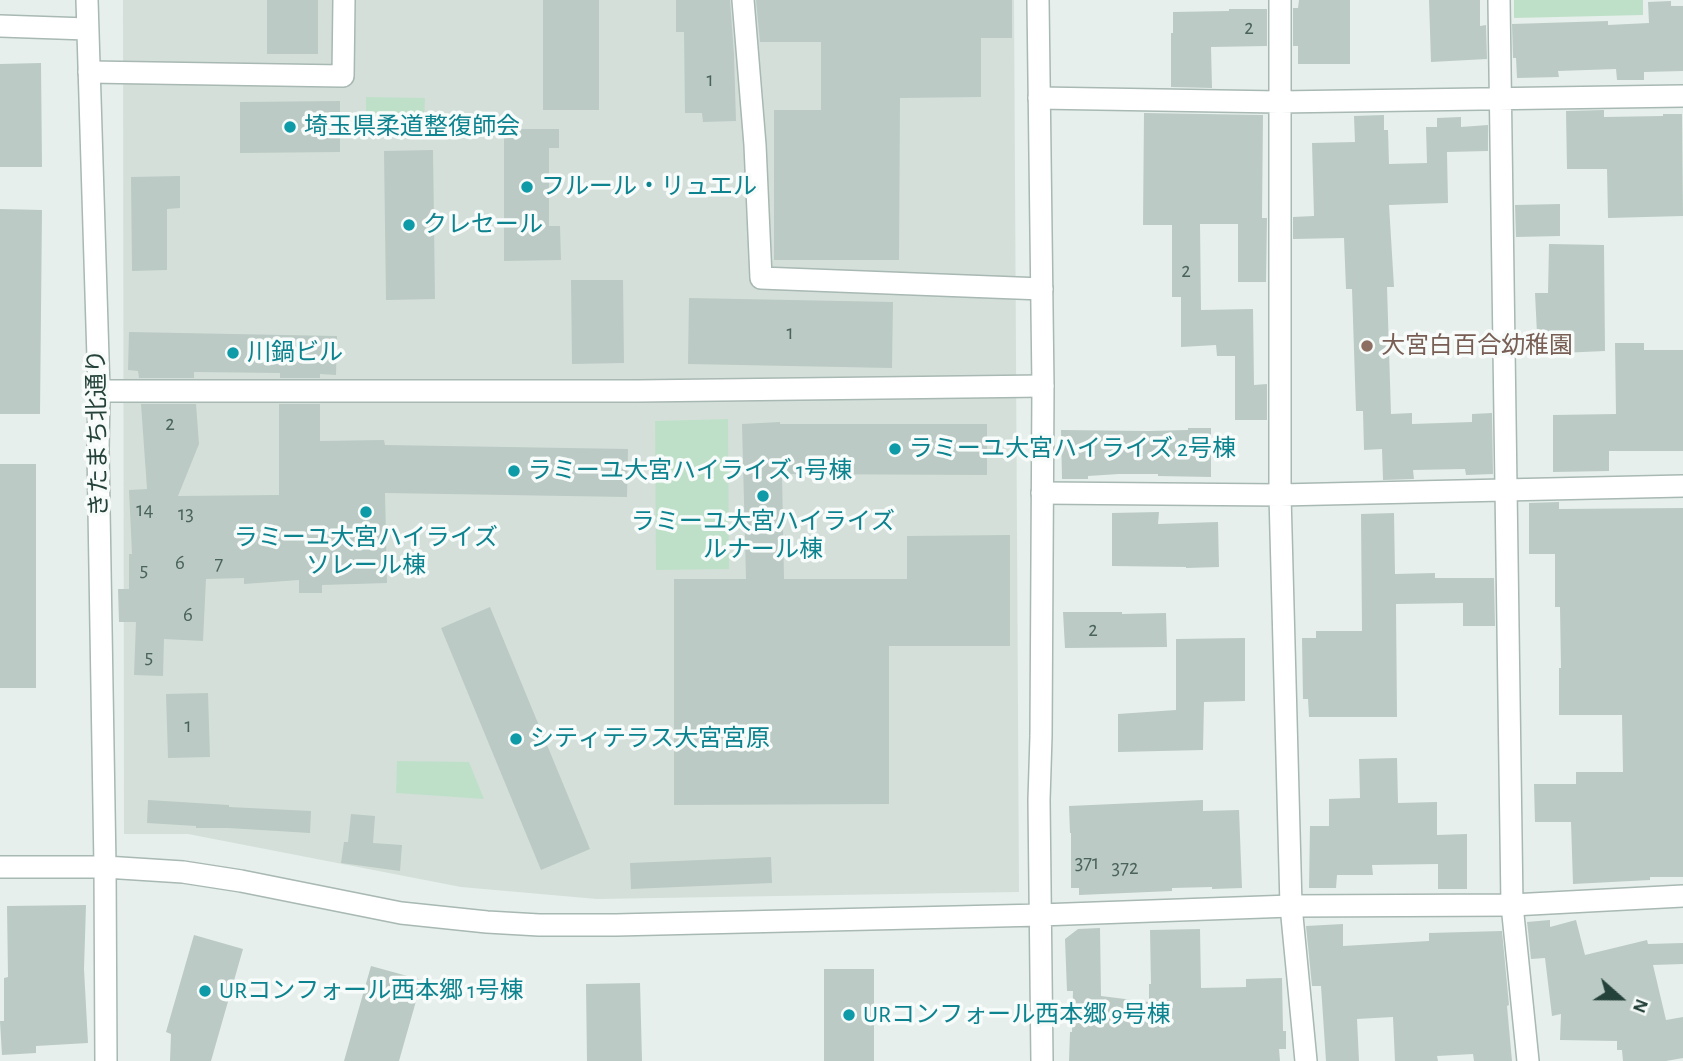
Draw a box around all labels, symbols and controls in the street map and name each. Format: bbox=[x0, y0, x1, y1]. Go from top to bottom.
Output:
house number: 2 bbox=[1244, 15, 1254, 41]
house number: 1 bbox=[706, 67, 714, 93]
place label: 埼玉県柔道整復師会 bbox=[304, 113, 520, 141]
marker: 埼玉県柔道整復師会 bbox=[282, 119, 298, 135]
place label: フルール・リュエル bbox=[541, 173, 757, 201]
marker: フルール・リュエル bbox=[519, 179, 535, 195]
place label: クレセール bbox=[423, 211, 543, 239]
marker: クレセール bbox=[401, 217, 417, 233]
house number: 2 bbox=[1181, 258, 1191, 284]
house number: 1 bbox=[786, 320, 794, 346]
place label: 大宮白百合幼稚園 bbox=[1381, 332, 1573, 360]
marker: 大宮白百合幼稚園 bbox=[1359, 338, 1375, 354]
place label: 川鍋ビル bbox=[247, 339, 343, 367]
marker: 川鍋ビル bbox=[225, 345, 241, 361]
street label: きたまち北通り bbox=[82, 349, 114, 517]
house number: 2 bbox=[165, 411, 175, 437]
place label: ラミーユ大宮ハイライズ 2号棟 bbox=[909, 435, 1236, 463]
marker: ラミーユ大宮ハイライズ 2号棟 bbox=[887, 441, 903, 457]
place label: ラミーユ大宮ハイライズ 1号棟 bbox=[528, 457, 852, 485]
marker: ラミーユ大宮ハイライズ 1号棟 bbox=[506, 463, 522, 479]
marker: ラミーユ大宮ハイライズ ルナール棟 bbox=[755, 488, 771, 504]
house number: 14 bbox=[136, 497, 154, 523]
house number: 13 bbox=[178, 501, 194, 527]
marker: ラミーユ大宮ハイライズ ソレール棟 bbox=[358, 504, 374, 520]
place label: ラミーユ大宮ハイライズ ルナール棟 bbox=[631, 508, 895, 564]
place label: ラミーユ大宮ハイライズ ソレール棟 bbox=[234, 524, 498, 580]
house number: 6 bbox=[175, 550, 185, 576]
house number: 7 bbox=[215, 551, 223, 577]
house number: 5 bbox=[140, 557, 148, 583]
house number: 6 bbox=[183, 602, 193, 628]
house number: 2 bbox=[1088, 617, 1098, 643]
house number: 5 bbox=[145, 644, 153, 670]
house number: 1 bbox=[184, 713, 192, 739]
place label: シティテラス大宮宮原 bbox=[530, 725, 770, 753]
marker: シティテラス大宮宮原 bbox=[508, 731, 524, 747]
house number: 371 bbox=[1075, 850, 1099, 876]
house number: 372 bbox=[1112, 855, 1138, 881]
north arrow bbox=[1585, 963, 1655, 1033]
place label: URコンフォール西本郷 1号棟 bbox=[219, 977, 524, 1005]
marker: URコンフォール西本郷 1号棟 bbox=[197, 983, 213, 999]
text: N bbox=[1629, 996, 1651, 1015]
place label: URコンフォール西本郷 9号棟 bbox=[863, 1001, 1171, 1029]
marker: URコンフォール西本郷 9号棟 bbox=[841, 1007, 857, 1023]

